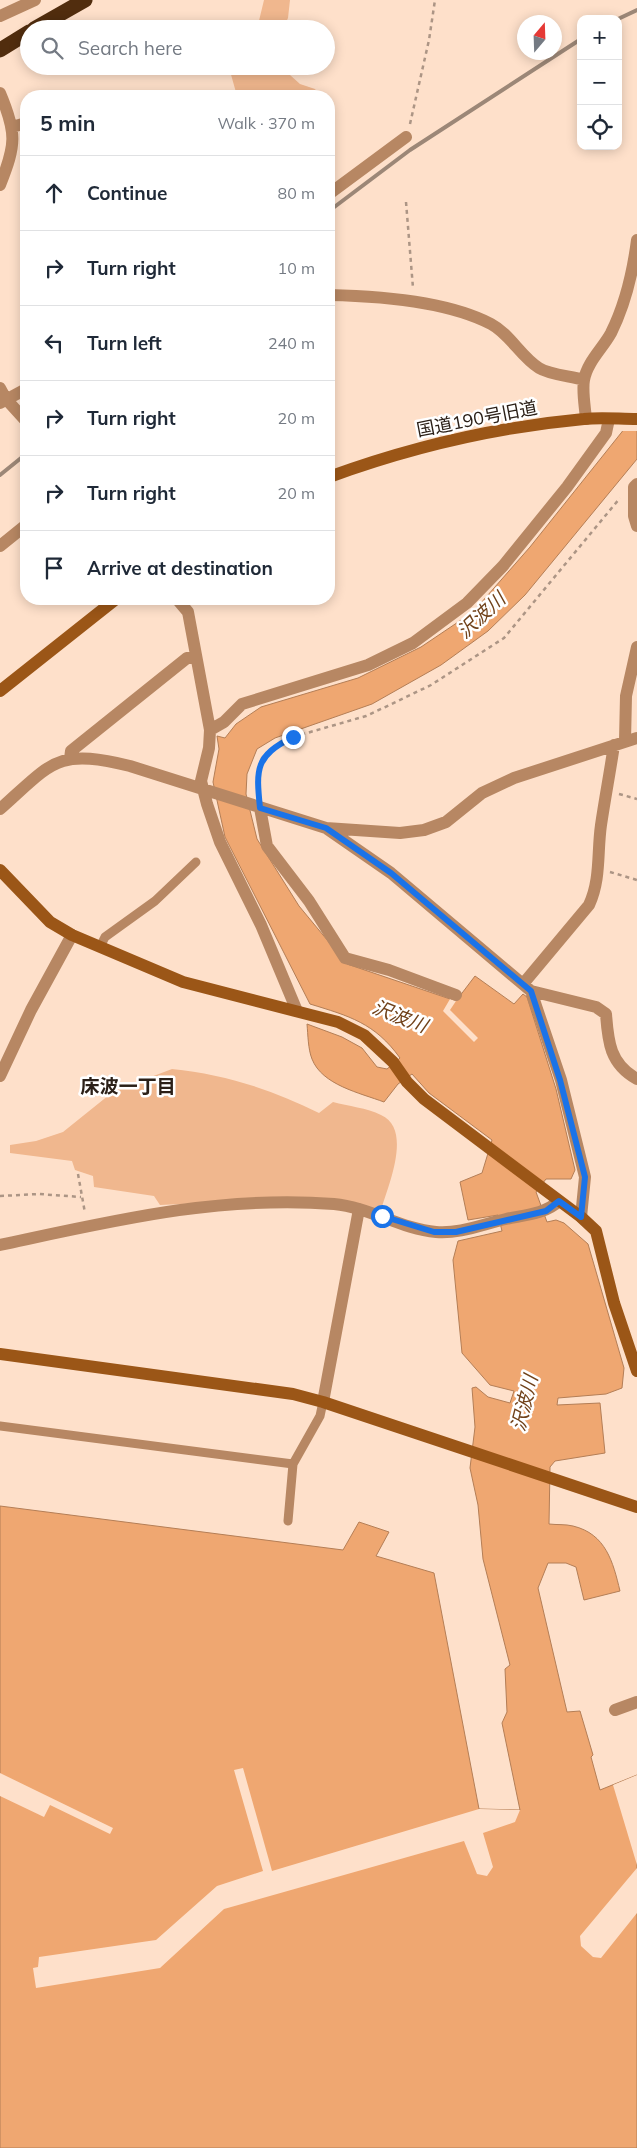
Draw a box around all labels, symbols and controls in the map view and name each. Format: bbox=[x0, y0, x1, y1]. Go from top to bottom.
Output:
north arrow bbox=[517, 15, 562, 60]
map controls bbox=[577, 15, 622, 150]
button: + bbox=[577, 15, 622, 60]
search box bbox=[20, 20, 335, 75]
icon: search bbox=[38, 34, 66, 62]
text: Search here bbox=[78, 36, 182, 60]
button: − bbox=[577, 60, 622, 105]
button: locate bbox=[577, 105, 622, 150]
text: 5 min bbox=[40, 110, 95, 136]
text: Walk · 370 m bbox=[217, 113, 315, 133]
icon: ahead bbox=[40, 179, 68, 207]
text: Continue bbox=[87, 181, 167, 205]
text: 80 m bbox=[278, 183, 315, 203]
icon: right bbox=[40, 254, 68, 282]
text: Turn right bbox=[87, 256, 176, 280]
text: 10 m bbox=[278, 258, 315, 278]
icon: left bbox=[40, 329, 68, 357]
text: Turn left bbox=[87, 331, 162, 355]
text: 240 m bbox=[268, 333, 315, 353]
street label: 国道190号旧道 bbox=[415, 396, 539, 441]
icon: right bbox=[40, 404, 68, 432]
text: Turn right bbox=[87, 406, 176, 430]
text: 20 m bbox=[278, 408, 315, 428]
icon: right bbox=[40, 479, 68, 507]
text: Turn right bbox=[87, 481, 176, 505]
text: 20 m bbox=[278, 483, 315, 503]
icon: arrive bbox=[40, 554, 68, 582]
text: Arrive at destination bbox=[87, 556, 273, 580]
water label: 沢波川 bbox=[452, 585, 511, 643]
route end bbox=[282, 726, 305, 749]
water label: 沢波川 bbox=[369, 995, 433, 1038]
district label: 床波一丁目 bbox=[80, 1074, 176, 1098]
route start bbox=[371, 1205, 394, 1228]
water label: 沢波川 bbox=[505, 1371, 543, 1434]

